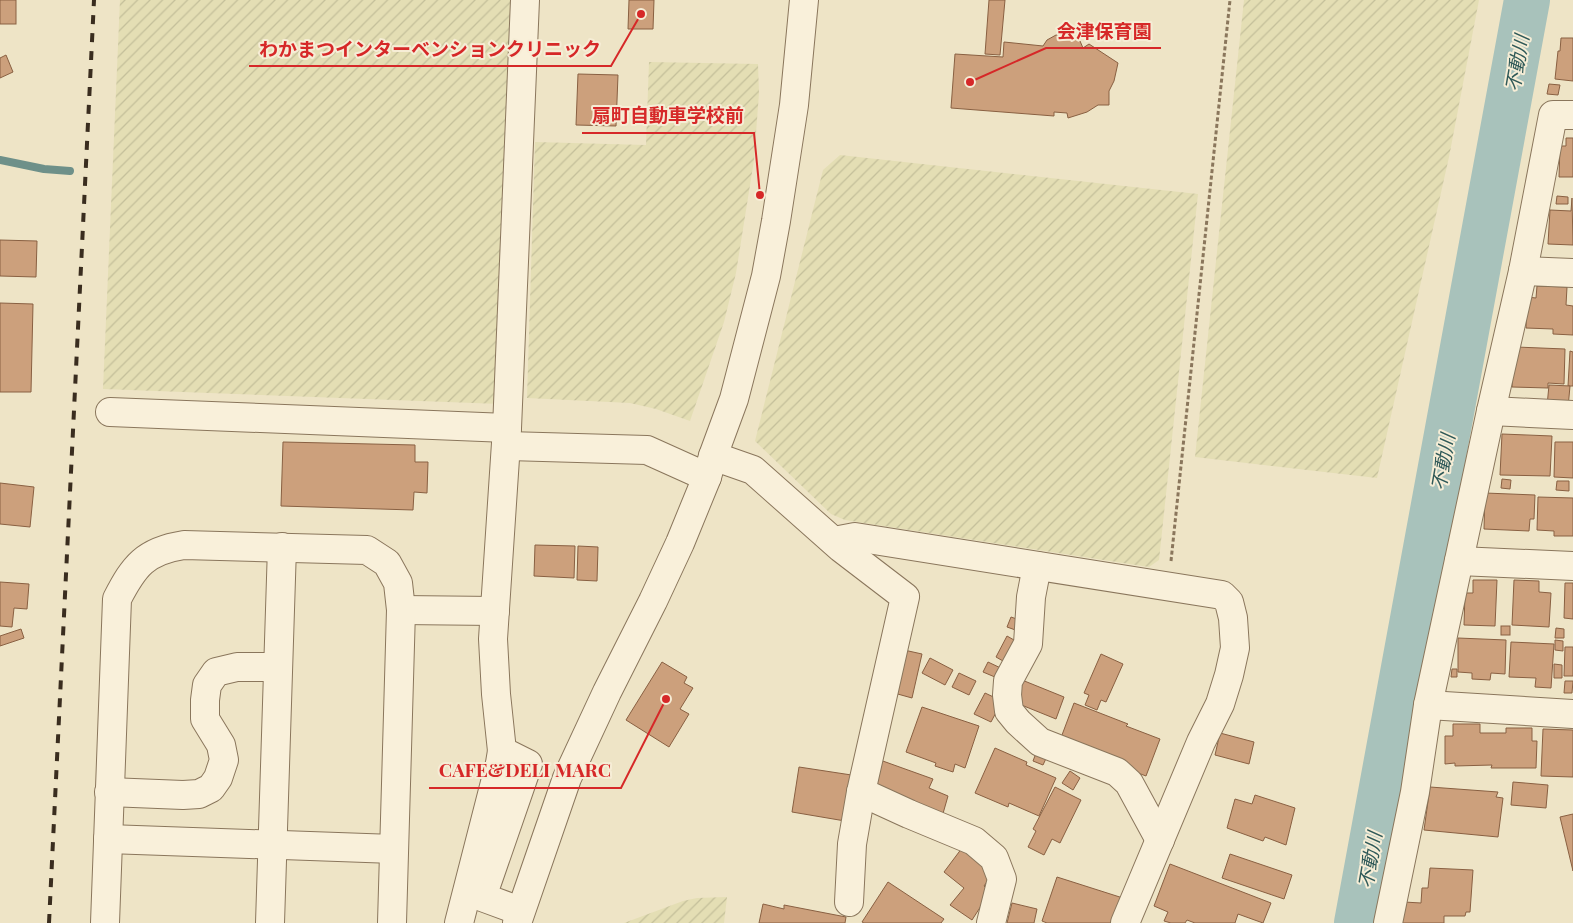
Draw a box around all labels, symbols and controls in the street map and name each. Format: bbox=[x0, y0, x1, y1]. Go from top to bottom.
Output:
callout: 会津保育園 bbox=[1046, 14, 1161, 48]
text: 会津保育園 bbox=[1056, 17, 1152, 43]
water label: 不動川 bbox=[1498, 31, 1534, 93]
callout: わかまつインターベンションクリニック bbox=[249, 32, 611, 66]
text: わかまつインターベンションクリニック bbox=[259, 35, 601, 61]
callout: 扇町自動車学校前 bbox=[582, 99, 754, 133]
text: 扇町自動車学校前 bbox=[592, 101, 744, 127]
water label: 不動川 bbox=[1424, 430, 1460, 492]
callout: CAFE&DELI MARC bbox=[429, 754, 621, 788]
text: CAFE&DELI MARC bbox=[439, 756, 611, 782]
water label: 不動川 bbox=[1351, 828, 1387, 890]

